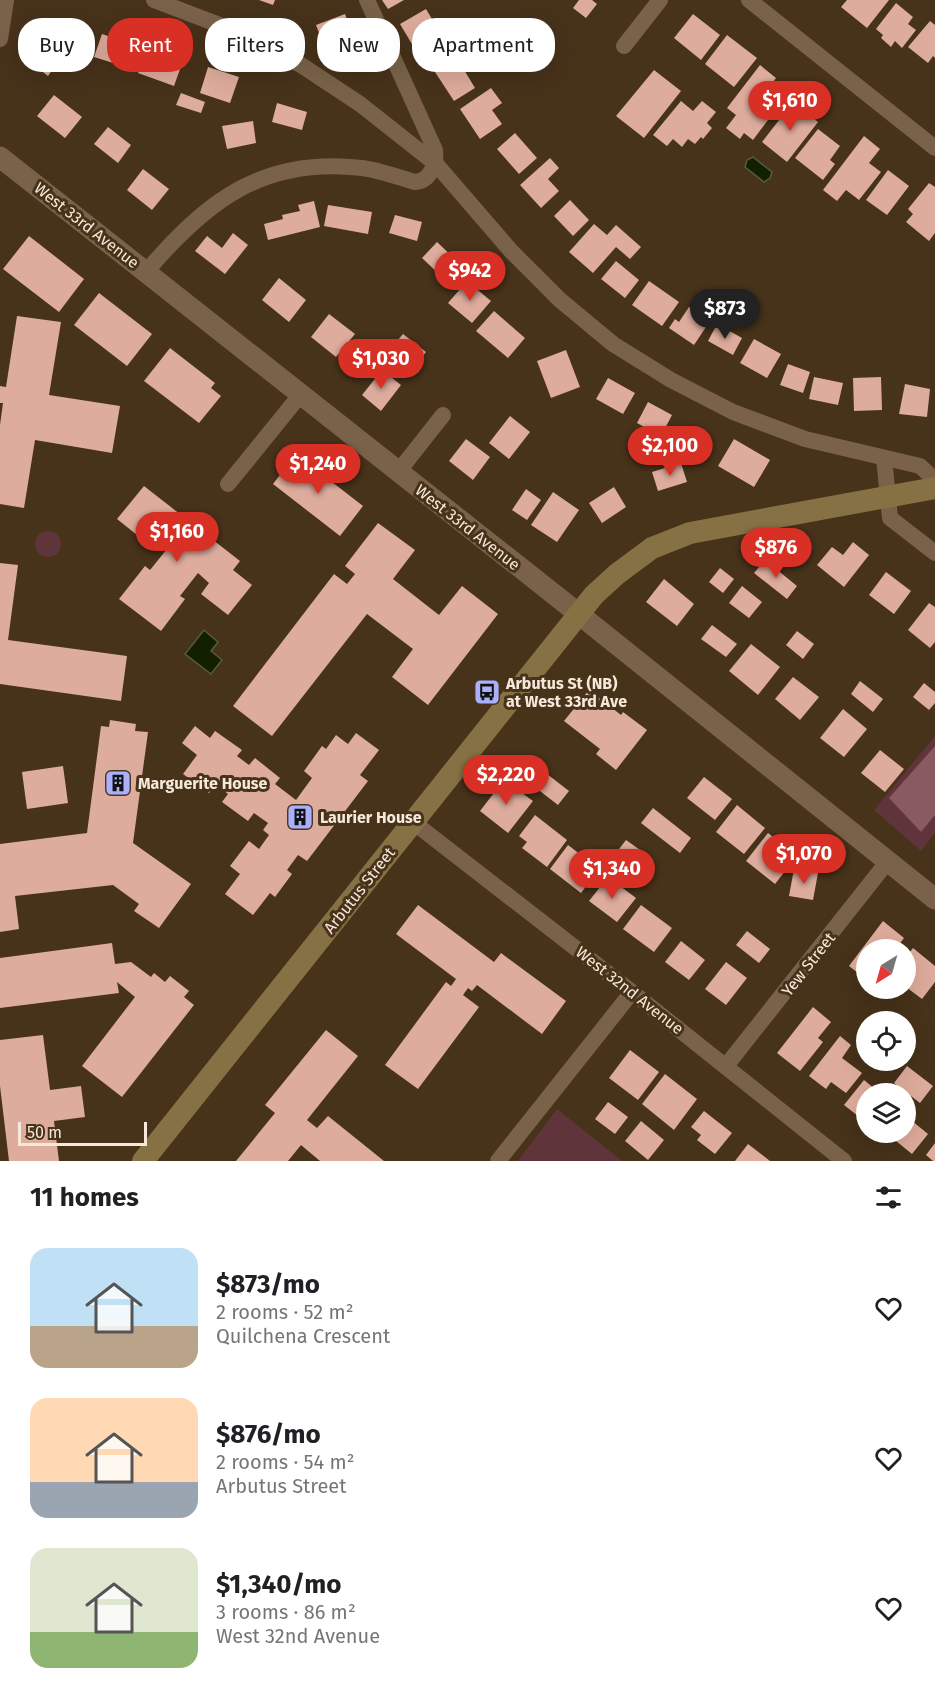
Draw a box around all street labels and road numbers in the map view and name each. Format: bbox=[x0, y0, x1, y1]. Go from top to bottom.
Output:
street label: West 33rd Avenue bbox=[30, 179, 143, 272]
street label: West 33rd Avenue bbox=[411, 481, 524, 574]
street label: Arbutus Street bbox=[320, 843, 399, 937]
street label: Yew Street bbox=[778, 928, 839, 1000]
street label: West 32nd Avenue bbox=[572, 942, 687, 1038]

